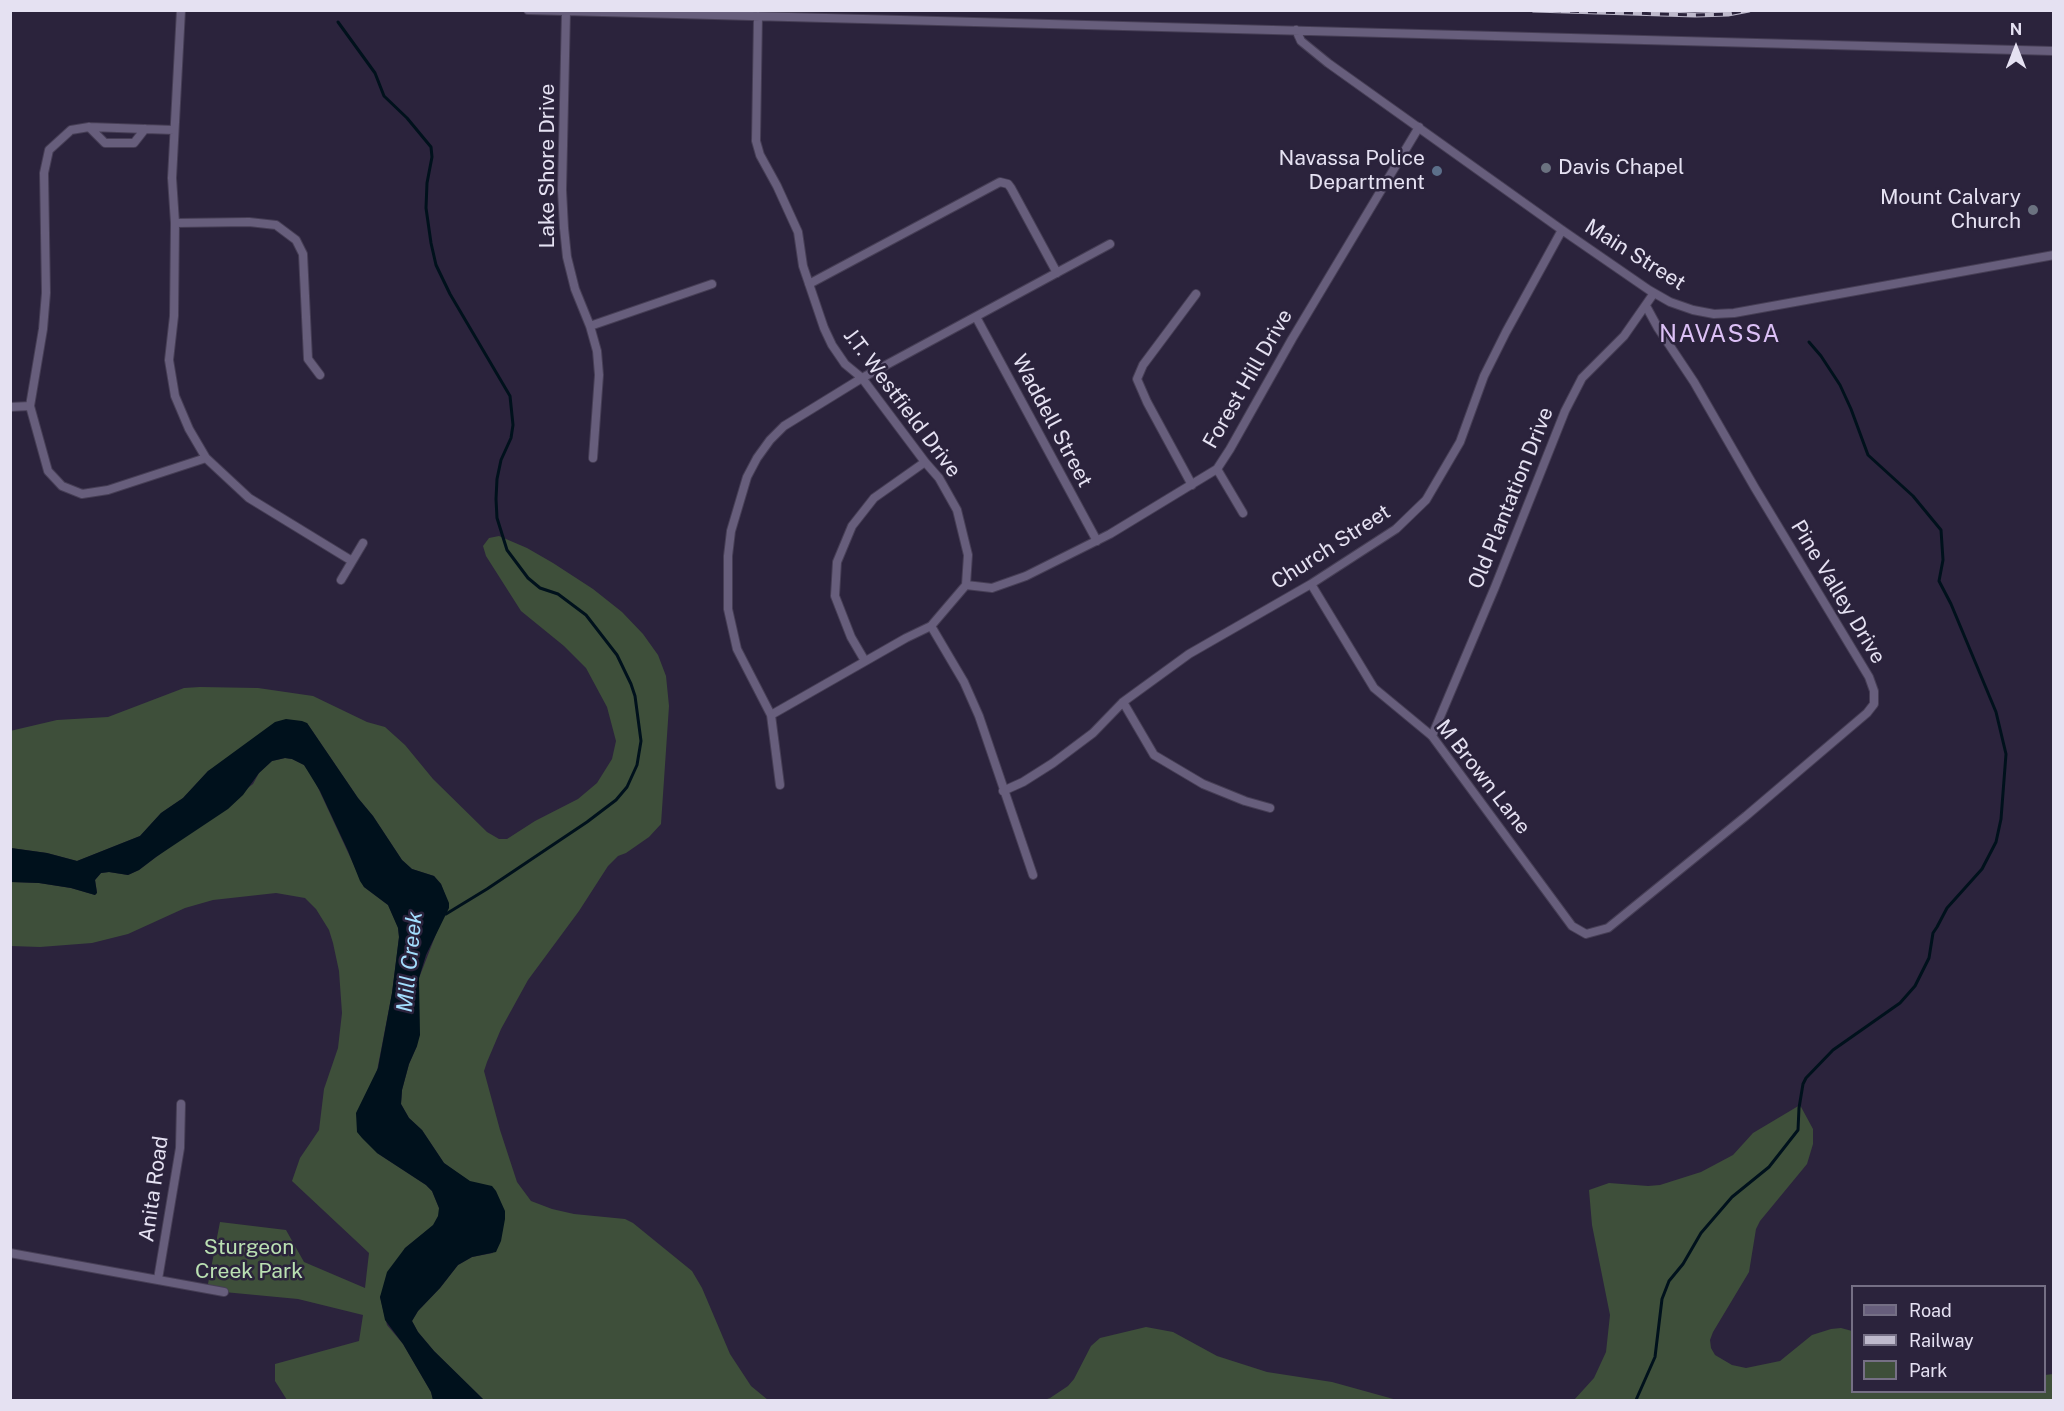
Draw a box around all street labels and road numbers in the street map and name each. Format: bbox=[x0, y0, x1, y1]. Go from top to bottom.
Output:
street label: Lake Shore Drive bbox=[535, 83, 561, 249]
street label: Main Street bbox=[1580, 214, 1690, 296]
street label: Forest Hill Drive bbox=[1198, 305, 1298, 453]
street label: J.T. Westfield Drive bbox=[838, 324, 966, 482]
street label: Waddell Street bbox=[1006, 350, 1098, 492]
street label: Old Plantation Drive bbox=[1463, 404, 1559, 592]
street label: Church Street bbox=[1267, 499, 1395, 595]
street label: Pine Valley Drive bbox=[1785, 516, 1891, 668]
street label: M Brown Lane bbox=[1430, 715, 1536, 839]
street label: Anita Road bbox=[134, 1134, 174, 1244]

